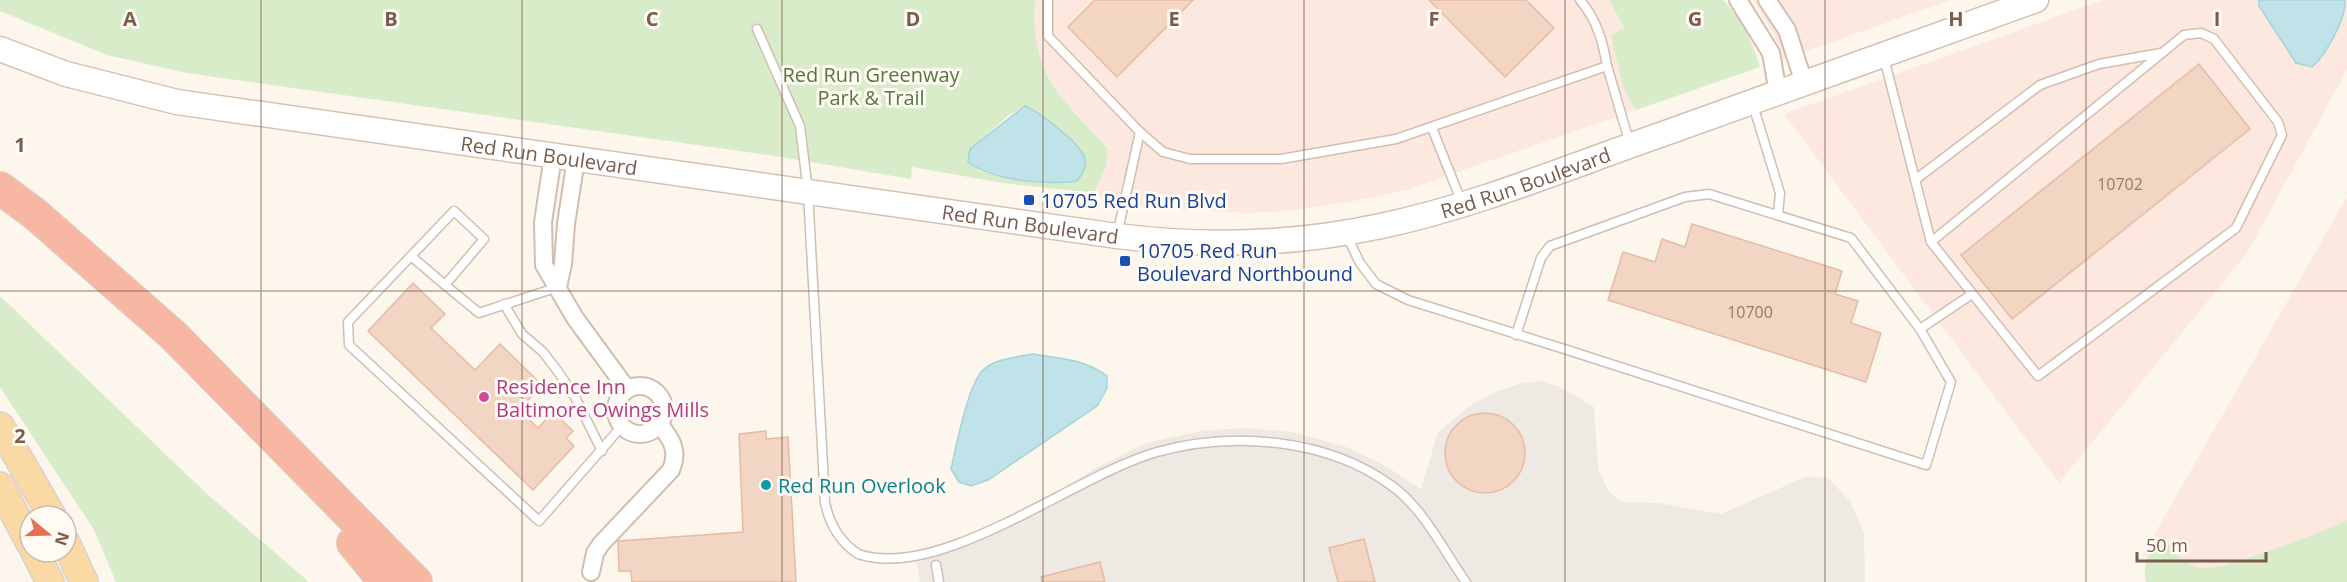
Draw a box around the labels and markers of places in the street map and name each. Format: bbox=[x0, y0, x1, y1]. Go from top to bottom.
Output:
place label: 10705 Red Run Blvd bbox=[1041, 187, 1227, 214]
marker: 10705 Red Run Blvd bbox=[1022, 193, 1036, 207]
place label: 10705 Red Run Boulevard Northbound bbox=[1137, 237, 1353, 287]
marker: 10705 Red Run Boulevard Northbound bbox=[1118, 254, 1132, 268]
place label: Residence Inn Baltimore Owings Mills bbox=[496, 373, 709, 423]
marker: Residence Inn Baltimore Owings Mills bbox=[477, 390, 491, 404]
place label: Red Run Overlook bbox=[778, 472, 946, 499]
marker: Red Run Overlook bbox=[759, 478, 773, 492]

